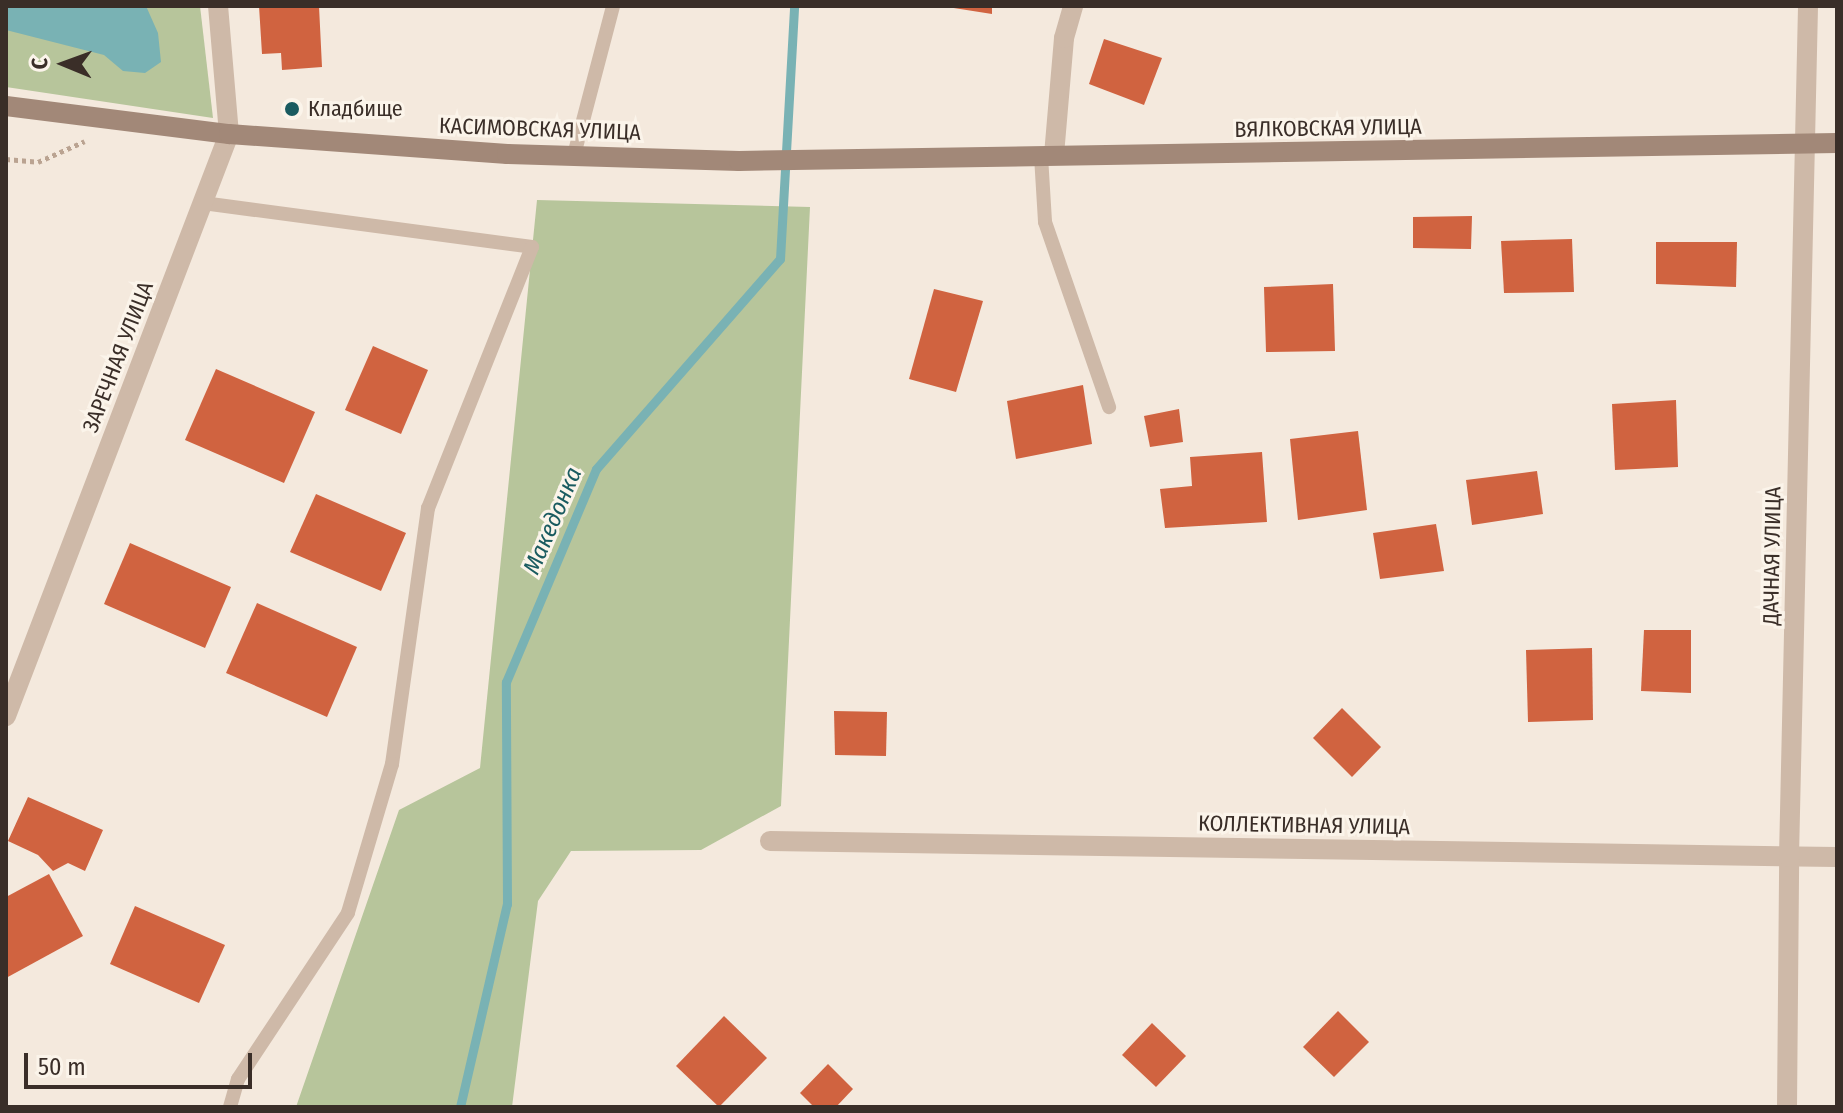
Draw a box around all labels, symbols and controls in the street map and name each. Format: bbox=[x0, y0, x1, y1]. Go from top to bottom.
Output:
north arrow bbox=[24, 24, 104, 104]
text: С bbox=[26, 58, 53, 70]
place label: Кладбище bbox=[308, 96, 403, 122]
marker: Кладбище bbox=[283, 100, 301, 118]
street label: КАСИМОВСКАЯ УЛИЦА bbox=[439, 112, 641, 146]
street label: ВЯЛКОВСКАЯ УЛИЦА bbox=[1234, 113, 1422, 143]
street label: ЗАРЕЧНАЯ УЛИЦА bbox=[77, 278, 159, 436]
water label: Македонка bbox=[518, 463, 588, 579]
street label: ДАЧНАЯ УЛИЦА bbox=[1758, 486, 1786, 626]
street label: КОЛЛЕКТИВНАЯ УЛИЦА bbox=[1198, 810, 1410, 840]
scale bar bbox=[28, 1037, 256, 1087]
text: 50 m bbox=[38, 1053, 86, 1081]

